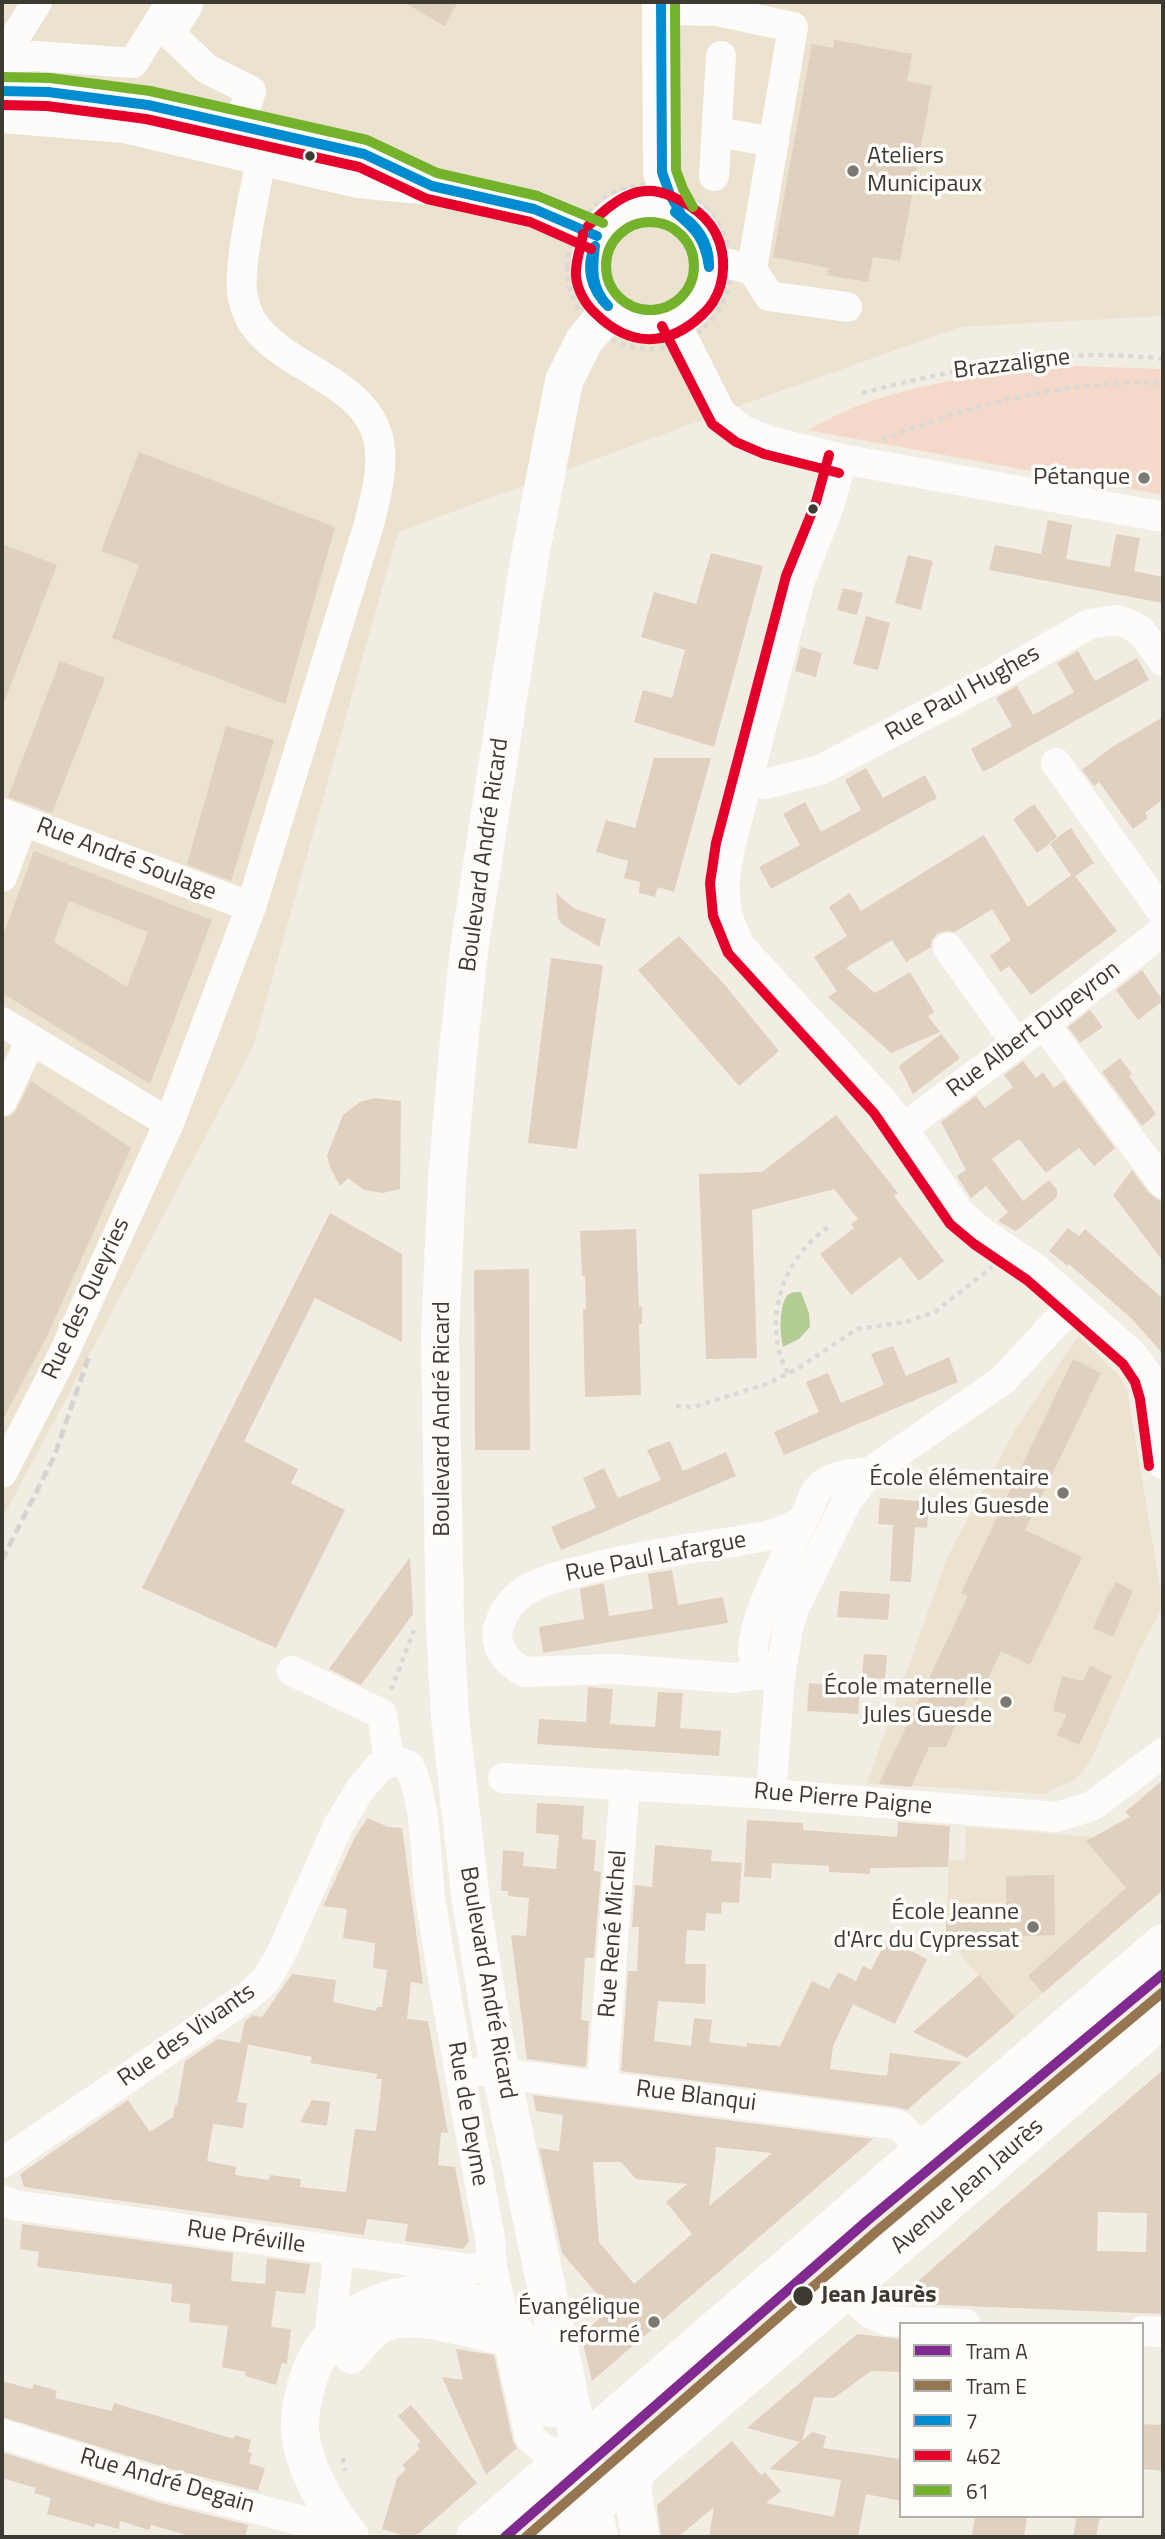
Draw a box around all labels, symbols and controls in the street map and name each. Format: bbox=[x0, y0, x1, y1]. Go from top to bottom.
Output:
place label: Ateliers Municipaux bbox=[867, 143, 982, 199]
unlabelled marker bbox=[303, 149, 317, 163]
marker: Ateliers Municipaux bbox=[845, 163, 861, 179]
street label: Brazzaligne bbox=[952, 344, 1072, 386]
place label: Pétanque bbox=[1033, 464, 1130, 492]
marker: Pétanque bbox=[1136, 470, 1152, 486]
unlabelled marker bbox=[806, 502, 820, 516]
street label: Rue Paul Hughes bbox=[881, 640, 1045, 748]
street label: Boulevard André Ricard bbox=[454, 736, 516, 974]
street label: Rue André Soulage bbox=[32, 812, 220, 908]
street label: Rue Albert Dupeyron bbox=[942, 955, 1126, 1105]
street label: Rue des Queyries bbox=[37, 1214, 137, 1384]
street label: Boulevard André Ricard bbox=[429, 1301, 457, 1537]
place label: École élémentaire Jules Guesde bbox=[869, 1465, 1049, 1521]
marker: École élémentaire Jules Guesde bbox=[1055, 1485, 1071, 1501]
street label: Rue Paul Lafargue bbox=[563, 1526, 749, 1590]
place label: École maternelle Jules Guesde bbox=[824, 1674, 992, 1730]
marker: École maternelle Jules Guesde bbox=[998, 1694, 1014, 1710]
street label: Rue Pierre Paigne bbox=[753, 1778, 933, 1822]
street label: Rue René Michel bbox=[594, 1849, 634, 2019]
street label: Boulevard André Ricard bbox=[452, 1864, 522, 2102]
place label: École Jeanne d'Arc du Cypressat bbox=[834, 1899, 1019, 1955]
marker: École Jeanne d'Arc du Cypressat bbox=[1025, 1919, 1041, 1935]
street label: Rue des Vivants bbox=[113, 1978, 261, 2094]
street label: Rue de Deyme bbox=[440, 2040, 494, 2188]
street label: Rue Blanqui bbox=[634, 2075, 758, 2119]
street label: Avenue Jean Jaurès bbox=[886, 2113, 1050, 2261]
street label: Rue Préville bbox=[185, 2215, 307, 2261]
place label: Jean Jaurès bbox=[821, 2282, 936, 2310]
marker: Jean Jaurès bbox=[791, 2284, 815, 2308]
place label: Évangélique reformé bbox=[518, 2294, 640, 2350]
marker: Évangélique reformé bbox=[646, 2314, 662, 2330]
legend bbox=[899, 2322, 1144, 2518]
text: Tram A bbox=[966, 2335, 1028, 2367]
text: Tram E bbox=[966, 2370, 1027, 2402]
text: 7 bbox=[966, 2405, 978, 2437]
text: 462 bbox=[966, 2440, 1001, 2472]
street label: Rue André Degain bbox=[76, 2443, 258, 2521]
text: 61 bbox=[966, 2475, 990, 2507]

